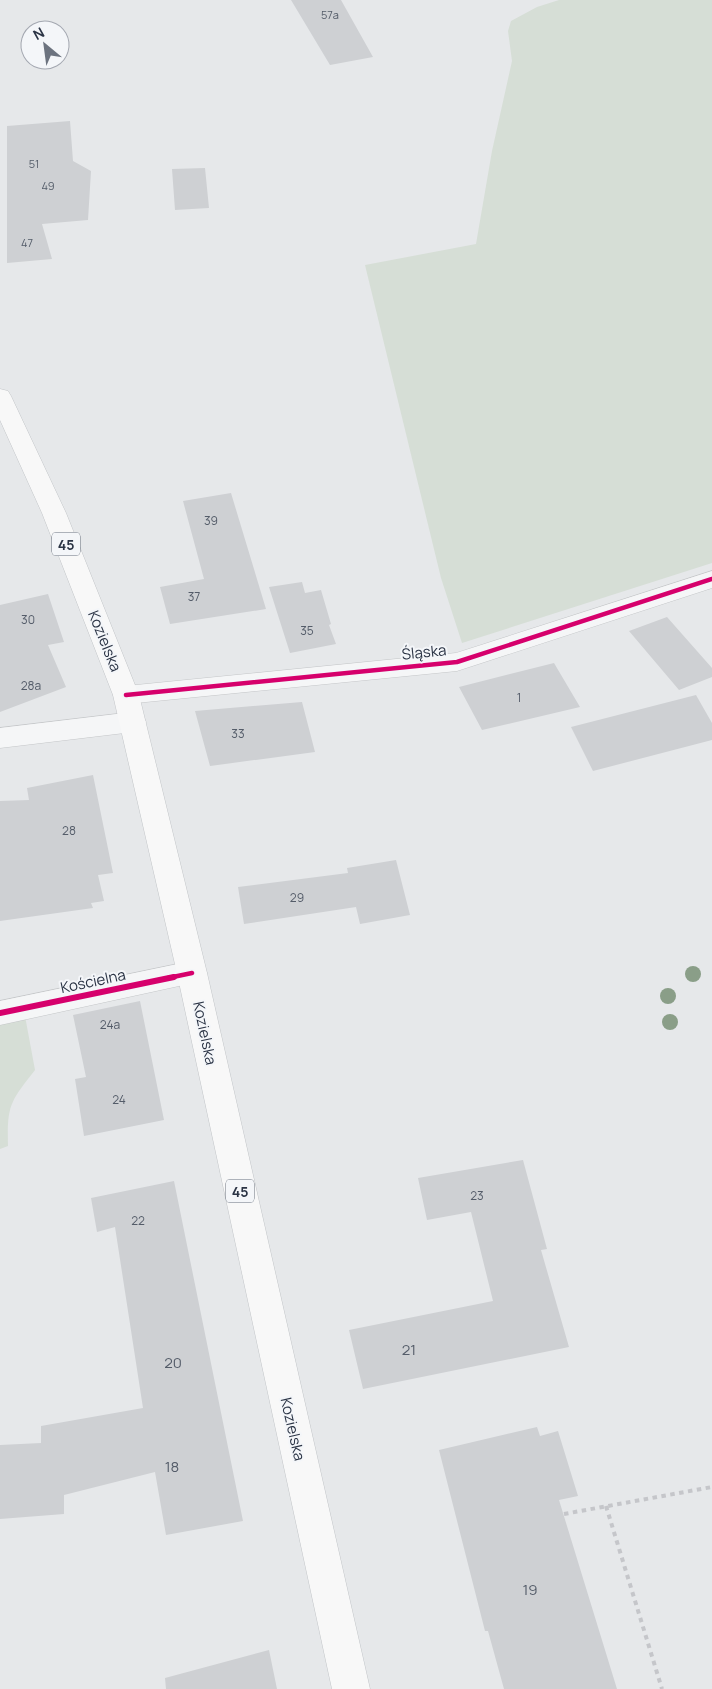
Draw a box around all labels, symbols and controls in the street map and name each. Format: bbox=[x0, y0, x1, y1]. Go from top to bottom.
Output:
house number: 57a bbox=[321, 7, 339, 22]
north arrow bbox=[20, 20, 70, 70]
text: N bbox=[29, 22, 47, 44]
house number: 51 bbox=[29, 156, 39, 171]
house number: 49 bbox=[41, 178, 55, 193]
house number: 47 bbox=[21, 235, 33, 250]
house number: 39 bbox=[204, 512, 218, 529]
road number: 45 bbox=[52, 532, 80, 556]
house number: 37 bbox=[188, 588, 200, 605]
street label: Kozielska bbox=[83, 607, 127, 675]
house number: 30 bbox=[21, 611, 35, 628]
house number: 35 bbox=[300, 622, 314, 639]
street label: Śląska bbox=[401, 639, 447, 665]
house number: 28a bbox=[21, 677, 41, 694]
house number: 1 bbox=[517, 689, 521, 706]
house number: 33 bbox=[231, 725, 245, 742]
house number: 28 bbox=[62, 822, 76, 839]
house number: 29 bbox=[290, 889, 304, 906]
street label: Kościelna bbox=[58, 964, 128, 998]
street label: Kozielska bbox=[188, 999, 222, 1067]
house number: 24a bbox=[100, 1016, 120, 1033]
house number: 24 bbox=[112, 1091, 126, 1108]
road number: 45 bbox=[226, 1180, 254, 1202]
house number: 23 bbox=[470, 1187, 484, 1204]
house number: 22 bbox=[131, 1212, 145, 1229]
house number: 21 bbox=[402, 1339, 416, 1360]
house number: 20 bbox=[164, 1352, 182, 1373]
street label: Kozielska bbox=[276, 1395, 310, 1463]
house number: 18 bbox=[165, 1456, 179, 1477]
house number: 19 bbox=[522, 1579, 538, 1600]

